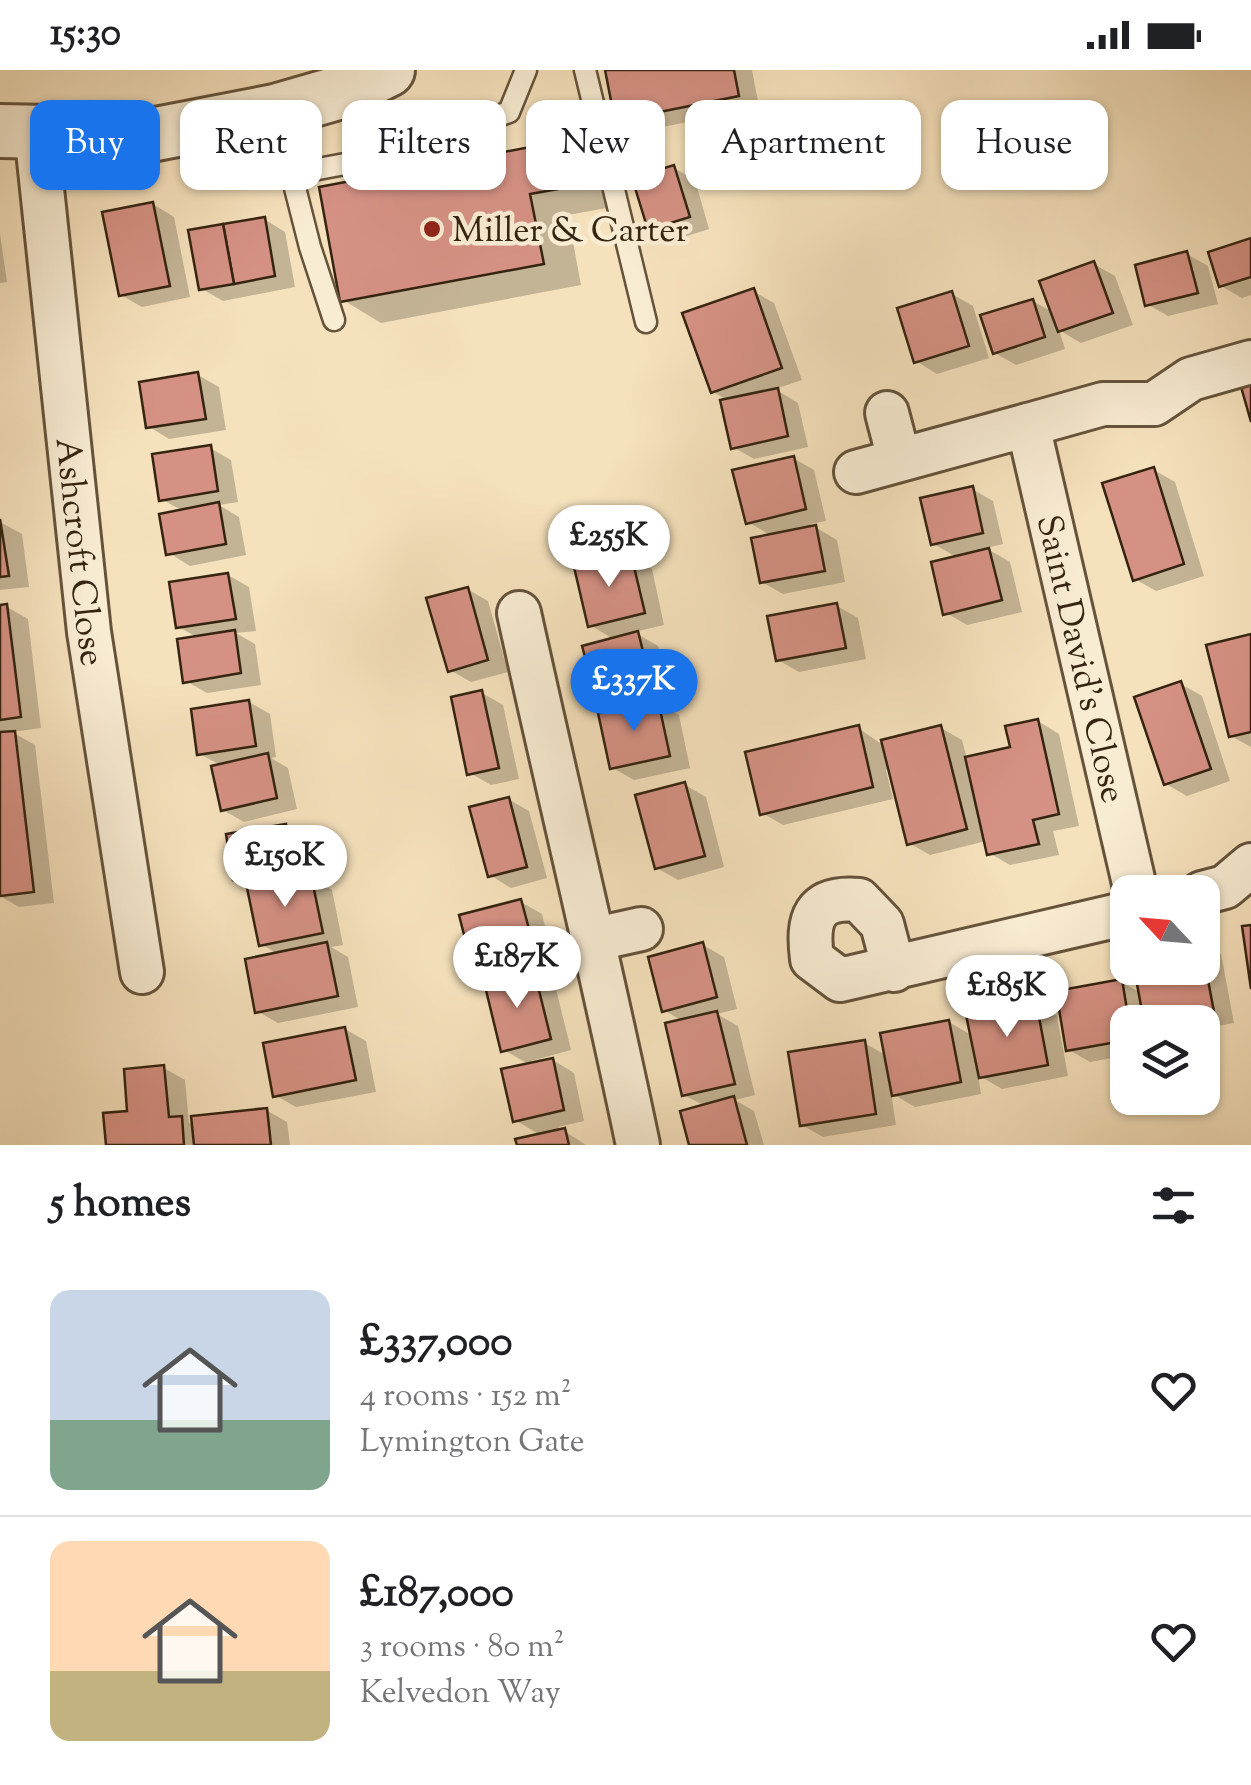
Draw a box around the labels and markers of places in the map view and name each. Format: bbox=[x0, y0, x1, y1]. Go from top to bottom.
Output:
place label: Miller & Carter bbox=[452, 207, 689, 258]
marker: Miller & Carter bbox=[421, 218, 443, 240]
pin: £255K bbox=[539, 505, 679, 590]
pin: £337K bbox=[564, 649, 704, 734]
pin: £150K bbox=[215, 825, 355, 910]
pin: £187K bbox=[447, 926, 587, 1011]
pin: £185K bbox=[937, 955, 1077, 1040]

